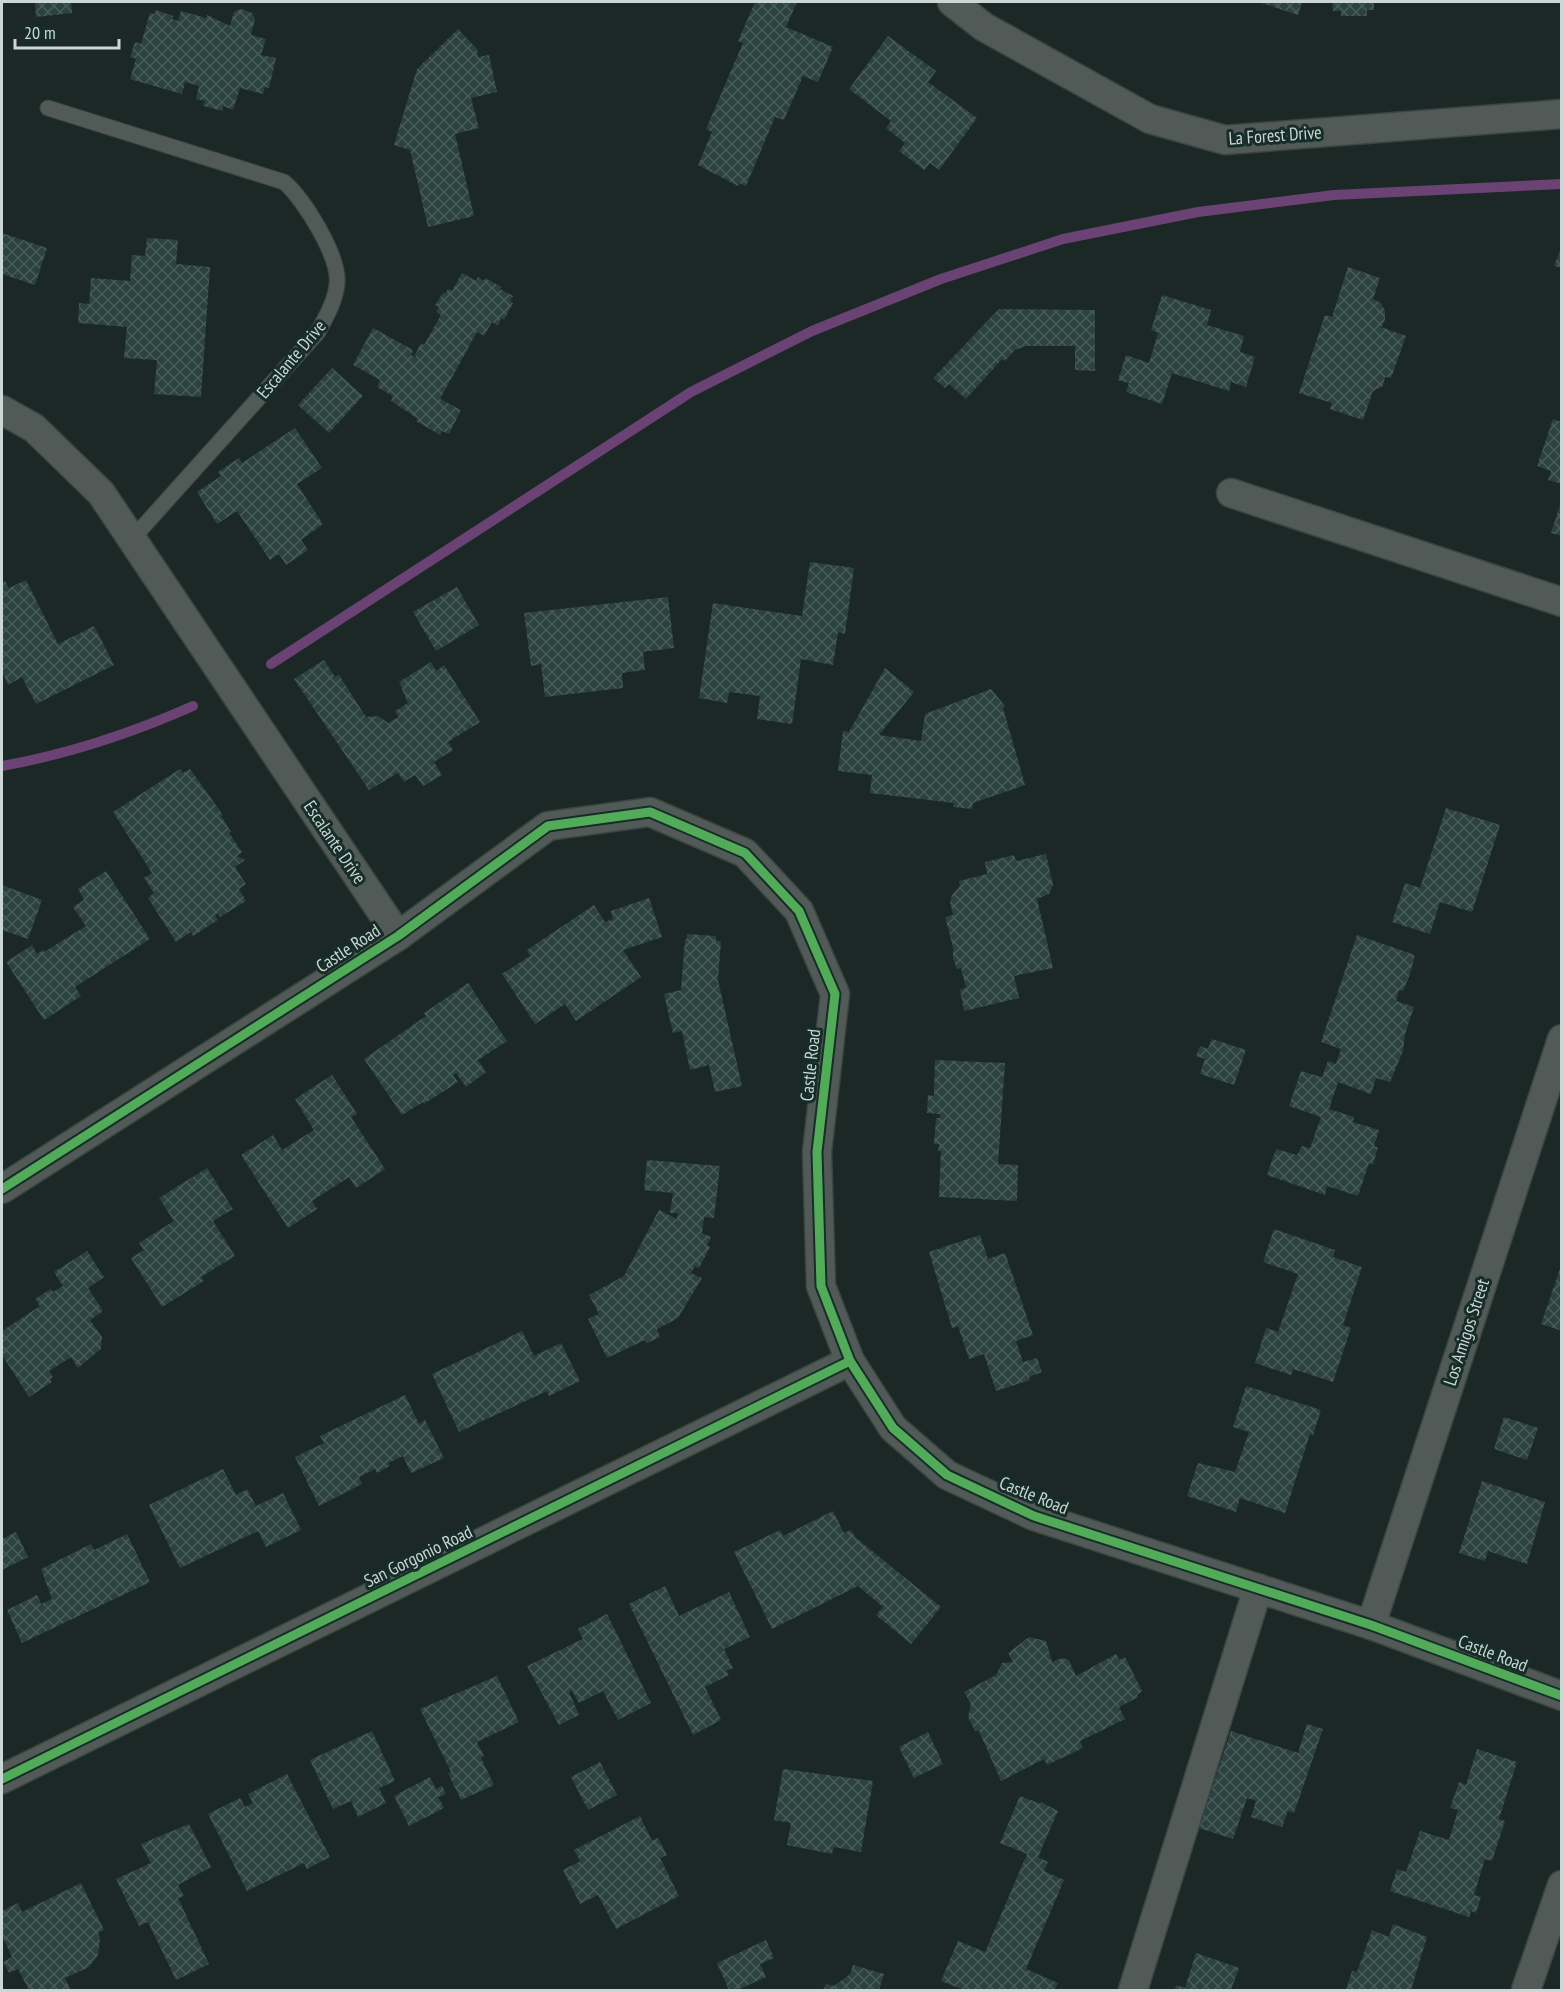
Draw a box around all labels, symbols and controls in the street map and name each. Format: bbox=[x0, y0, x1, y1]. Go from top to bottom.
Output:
scale bar bbox=[15, 12, 118, 50]
text: 20 m bbox=[24, 21, 56, 44]
street label: La Forest Drive bbox=[1228, 120, 1322, 150]
street label: Escalante Drive bbox=[252, 315, 330, 403]
street label: Escalante Drive bbox=[299, 796, 371, 888]
street label: Castle Road bbox=[311, 919, 385, 977]
street label: Castle Road bbox=[795, 1028, 825, 1102]
street label: Los Amigos Street bbox=[1438, 1276, 1494, 1388]
street label: Castle Road bbox=[996, 1471, 1072, 1519]
street label: San Gorgonio Road bbox=[360, 1520, 476, 1592]
street label: Castle Road bbox=[1455, 1629, 1531, 1677]

